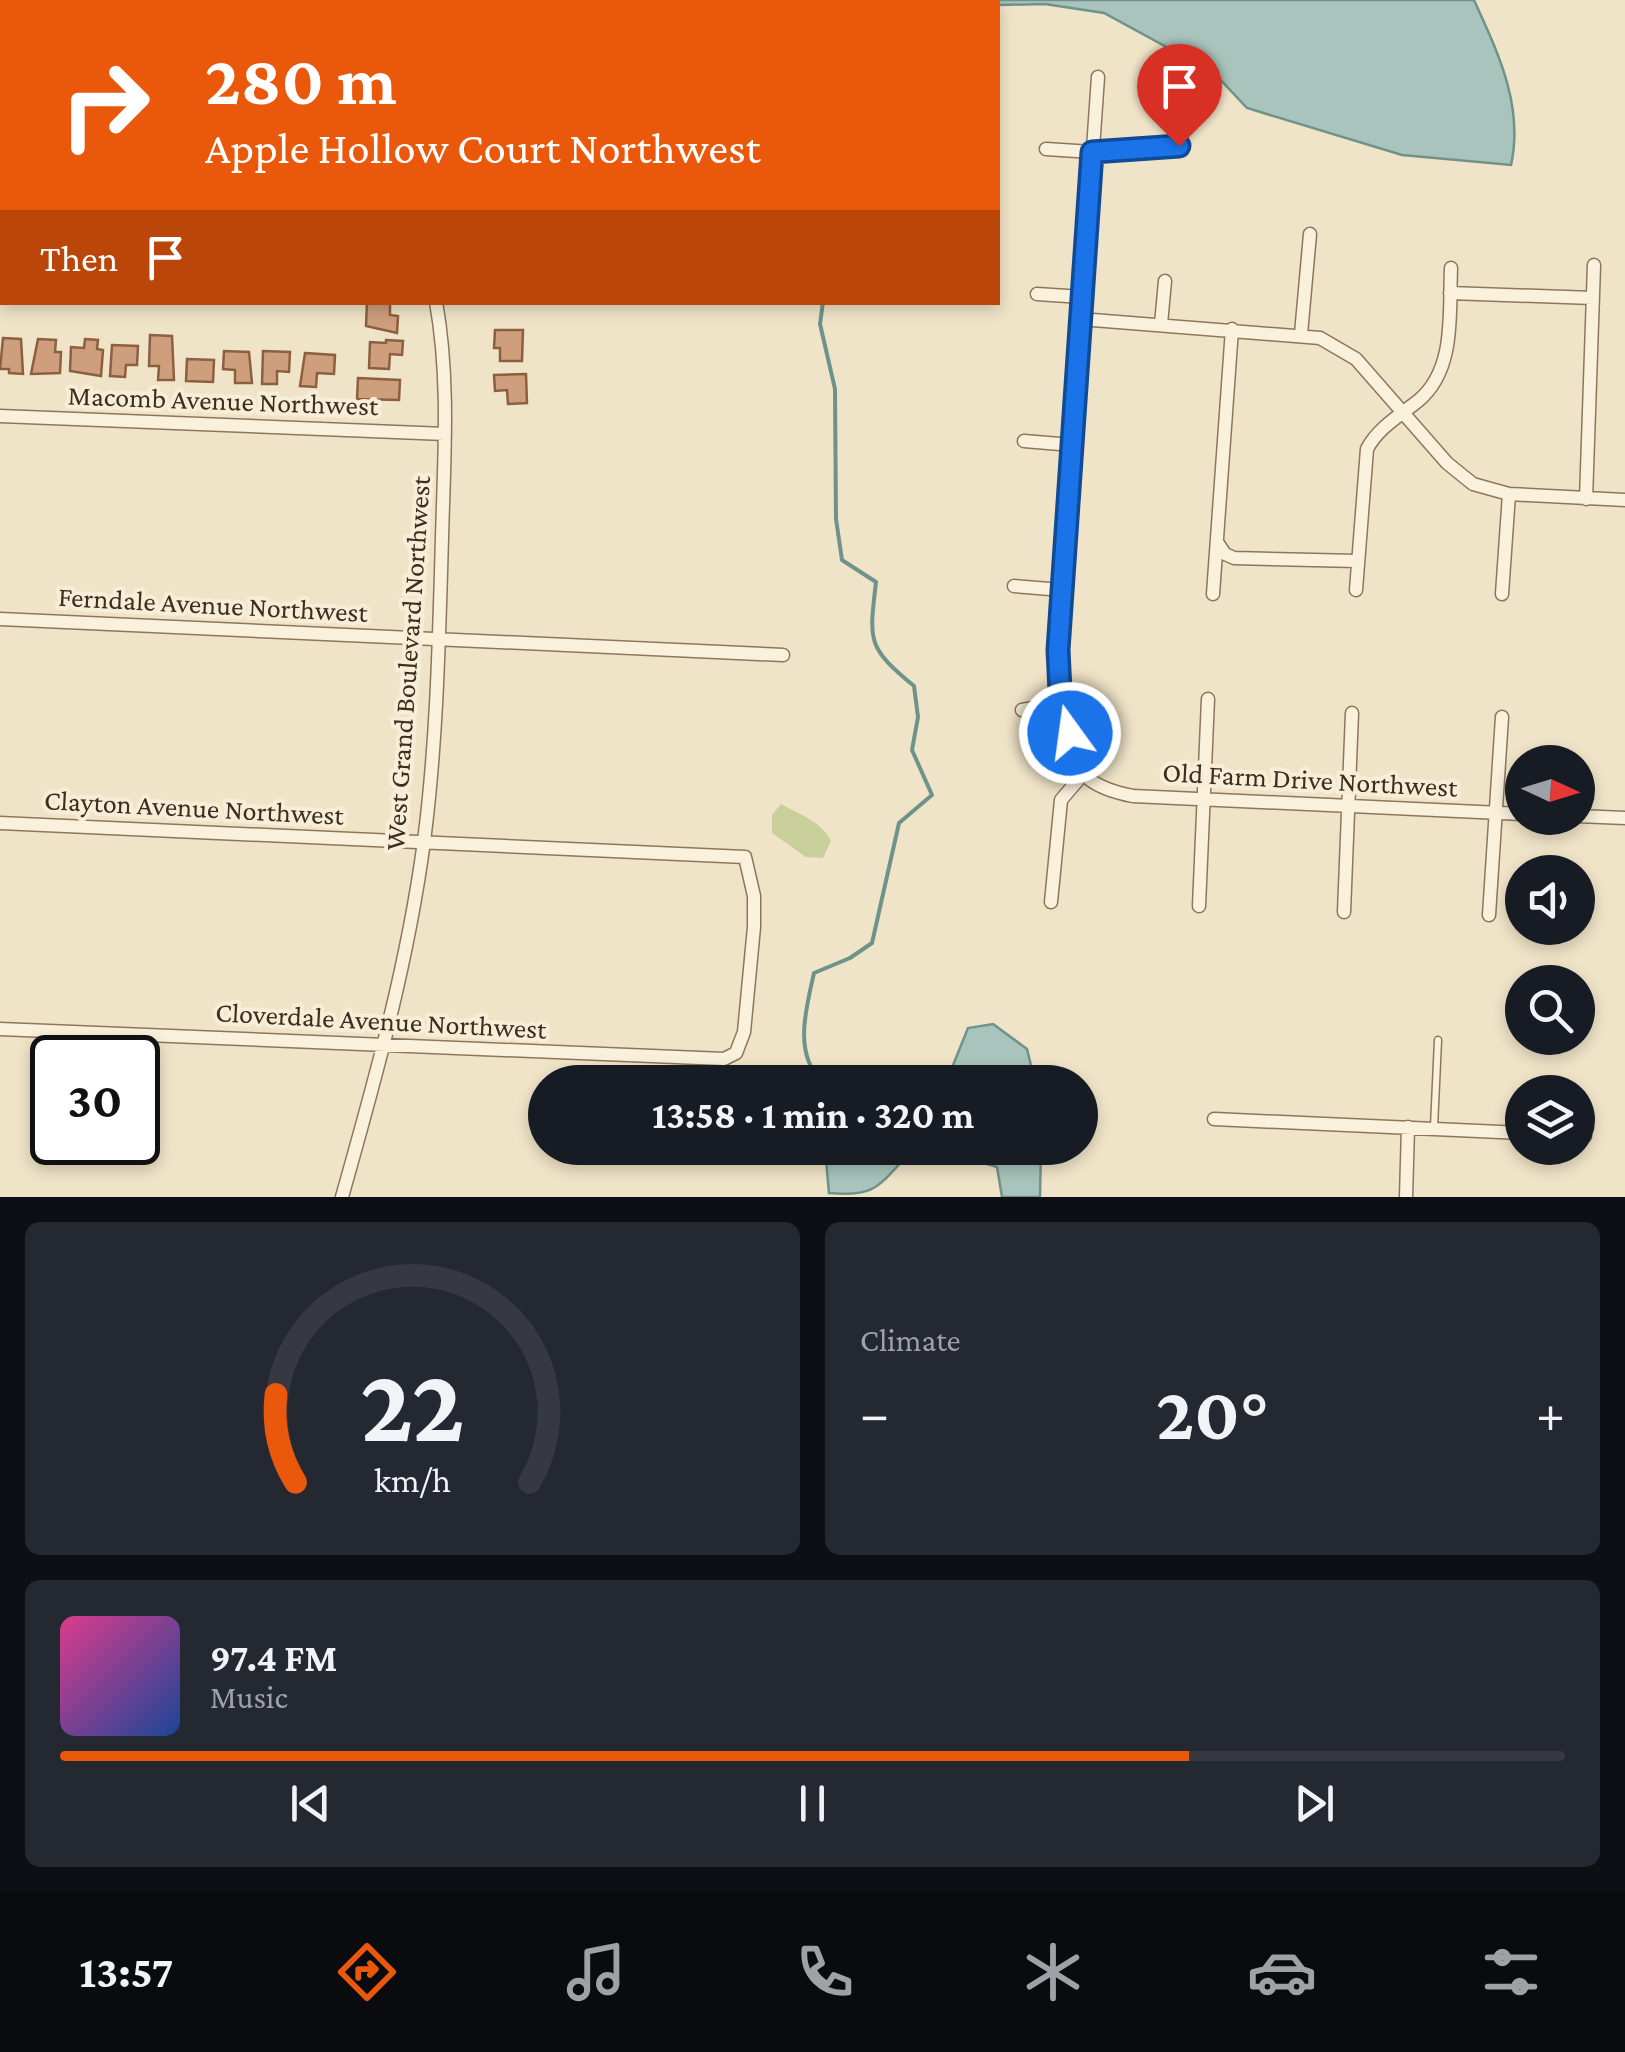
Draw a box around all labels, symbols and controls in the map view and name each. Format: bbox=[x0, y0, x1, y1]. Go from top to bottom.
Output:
icon: right bbox=[40, 40, 170, 170]
text: 280 m bbox=[205, 41, 397, 119]
pin bbox=[1137, 44, 1222, 147]
icon: arrive bbox=[1152, 59, 1207, 114]
text: Apple Hollow Court Northwest bbox=[205, 123, 761, 173]
icon: arrive bbox=[138, 230, 193, 285]
text: Then bbox=[40, 237, 118, 279]
street label: Macomb Avenue Northwest bbox=[67, 380, 379, 421]
street label: West Grand Boulevard Northwest bbox=[379, 474, 436, 851]
street label: Ferndale Avenue Northwest bbox=[57, 581, 369, 628]
position arrow bbox=[1018, 681, 1122, 785]
north arrow bbox=[1505, 745, 1595, 835]
map controls bbox=[1505, 745, 1595, 1165]
street label: Old Farm Drive Northwest bbox=[1162, 756, 1459, 803]
street label: Clayton Avenue Northwest bbox=[43, 784, 345, 831]
button: sound bbox=[1505, 855, 1595, 945]
button: search bbox=[1505, 965, 1595, 1055]
street label: Cloverdale Avenue Northwest bbox=[215, 996, 548, 1045]
speed limit sign: 30 bbox=[30, 1035, 160, 1165]
button: layers bbox=[1505, 1075, 1595, 1165]
text: 13:58 · 1 min · 320 m bbox=[652, 1094, 974, 1136]
text: Climate bbox=[860, 1322, 961, 1358]
text: 22 bbox=[360, 1347, 465, 1462]
text: 20° bbox=[1156, 1372, 1269, 1455]
text: − bbox=[860, 1383, 889, 1444]
text: + bbox=[1536, 1383, 1565, 1444]
text: km/h bbox=[374, 1460, 451, 1500]
text: 97.4 FM bbox=[210, 1637, 337, 1679]
text: Music bbox=[210, 1679, 288, 1715]
icon: previous bbox=[283, 1776, 338, 1831]
icon: pause bbox=[785, 1776, 840, 1831]
icon: next bbox=[1287, 1776, 1342, 1831]
icon: directions bbox=[332, 1937, 402, 2007]
icon: music bbox=[561, 1937, 631, 2007]
icon: phone bbox=[790, 1937, 860, 2007]
icon: climate bbox=[1018, 1937, 1088, 2007]
icon: car bbox=[1247, 1937, 1317, 2007]
icon: filters bbox=[1476, 1937, 1546, 2007]
text: 13:57 bbox=[79, 1947, 173, 1997]

